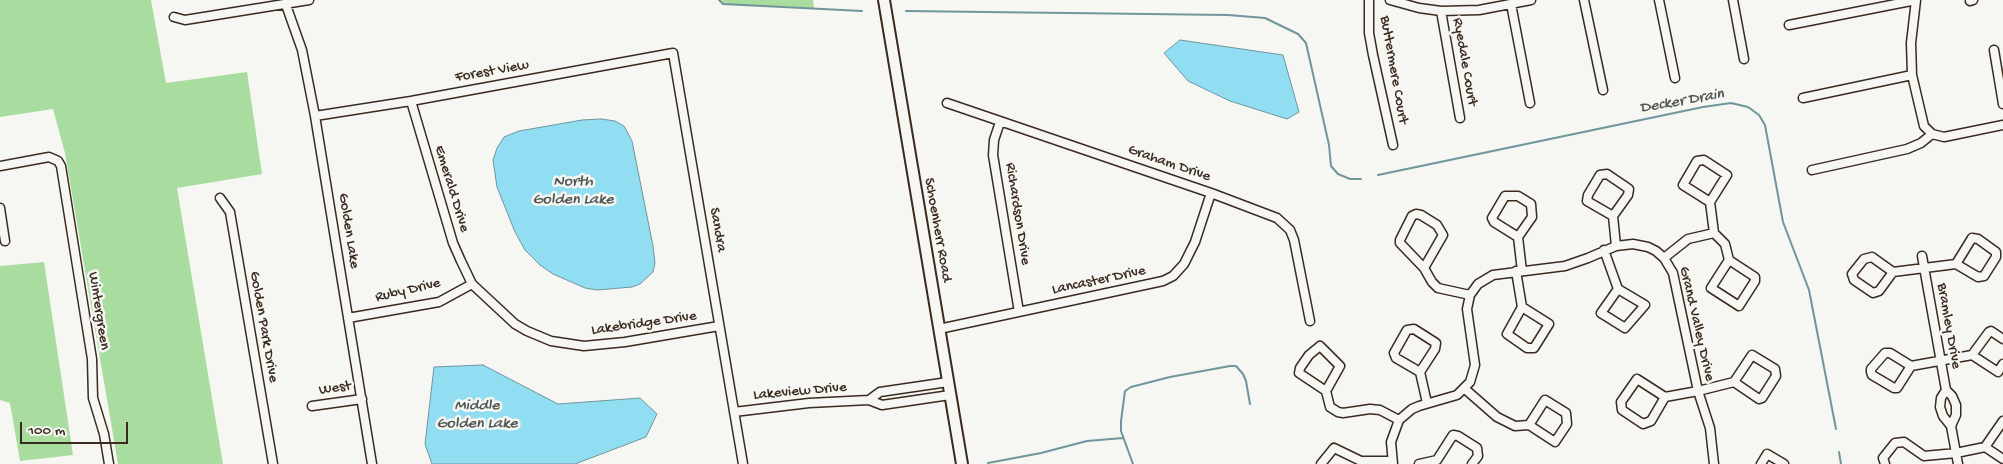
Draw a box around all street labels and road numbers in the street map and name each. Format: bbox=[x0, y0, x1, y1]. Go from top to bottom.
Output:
street label: Buttermere Court bbox=[1375, 15, 1411, 125]
street label: Ryedale Court bbox=[1447, 17, 1481, 107]
street label: Forest View bbox=[454, 57, 530, 87]
street label: Graham Drive bbox=[1125, 141, 1213, 187]
street label: Emerald Drive bbox=[429, 143, 473, 235]
street label: Richardson Drive bbox=[1000, 162, 1034, 266]
street label: Schoenherr Road bbox=[919, 176, 955, 284]
street label: Golden Lake bbox=[333, 192, 363, 270]
street label: Sandra bbox=[704, 206, 730, 254]
street label: Lancaster Drive bbox=[1051, 262, 1147, 300]
street label: Grand Valley Drive bbox=[1674, 265, 1718, 383]
street label: Golden Park Drive bbox=[244, 270, 282, 384]
street label: Wintergreen bbox=[83, 271, 113, 351]
street label: Ruby Drive bbox=[374, 275, 442, 307]
street label: Bramley Drive bbox=[1932, 282, 1964, 370]
street label: Lakebridge Drive bbox=[590, 308, 698, 340]
street label: West bbox=[318, 378, 352, 400]
street label: Lakeview Drive bbox=[753, 379, 847, 405]

